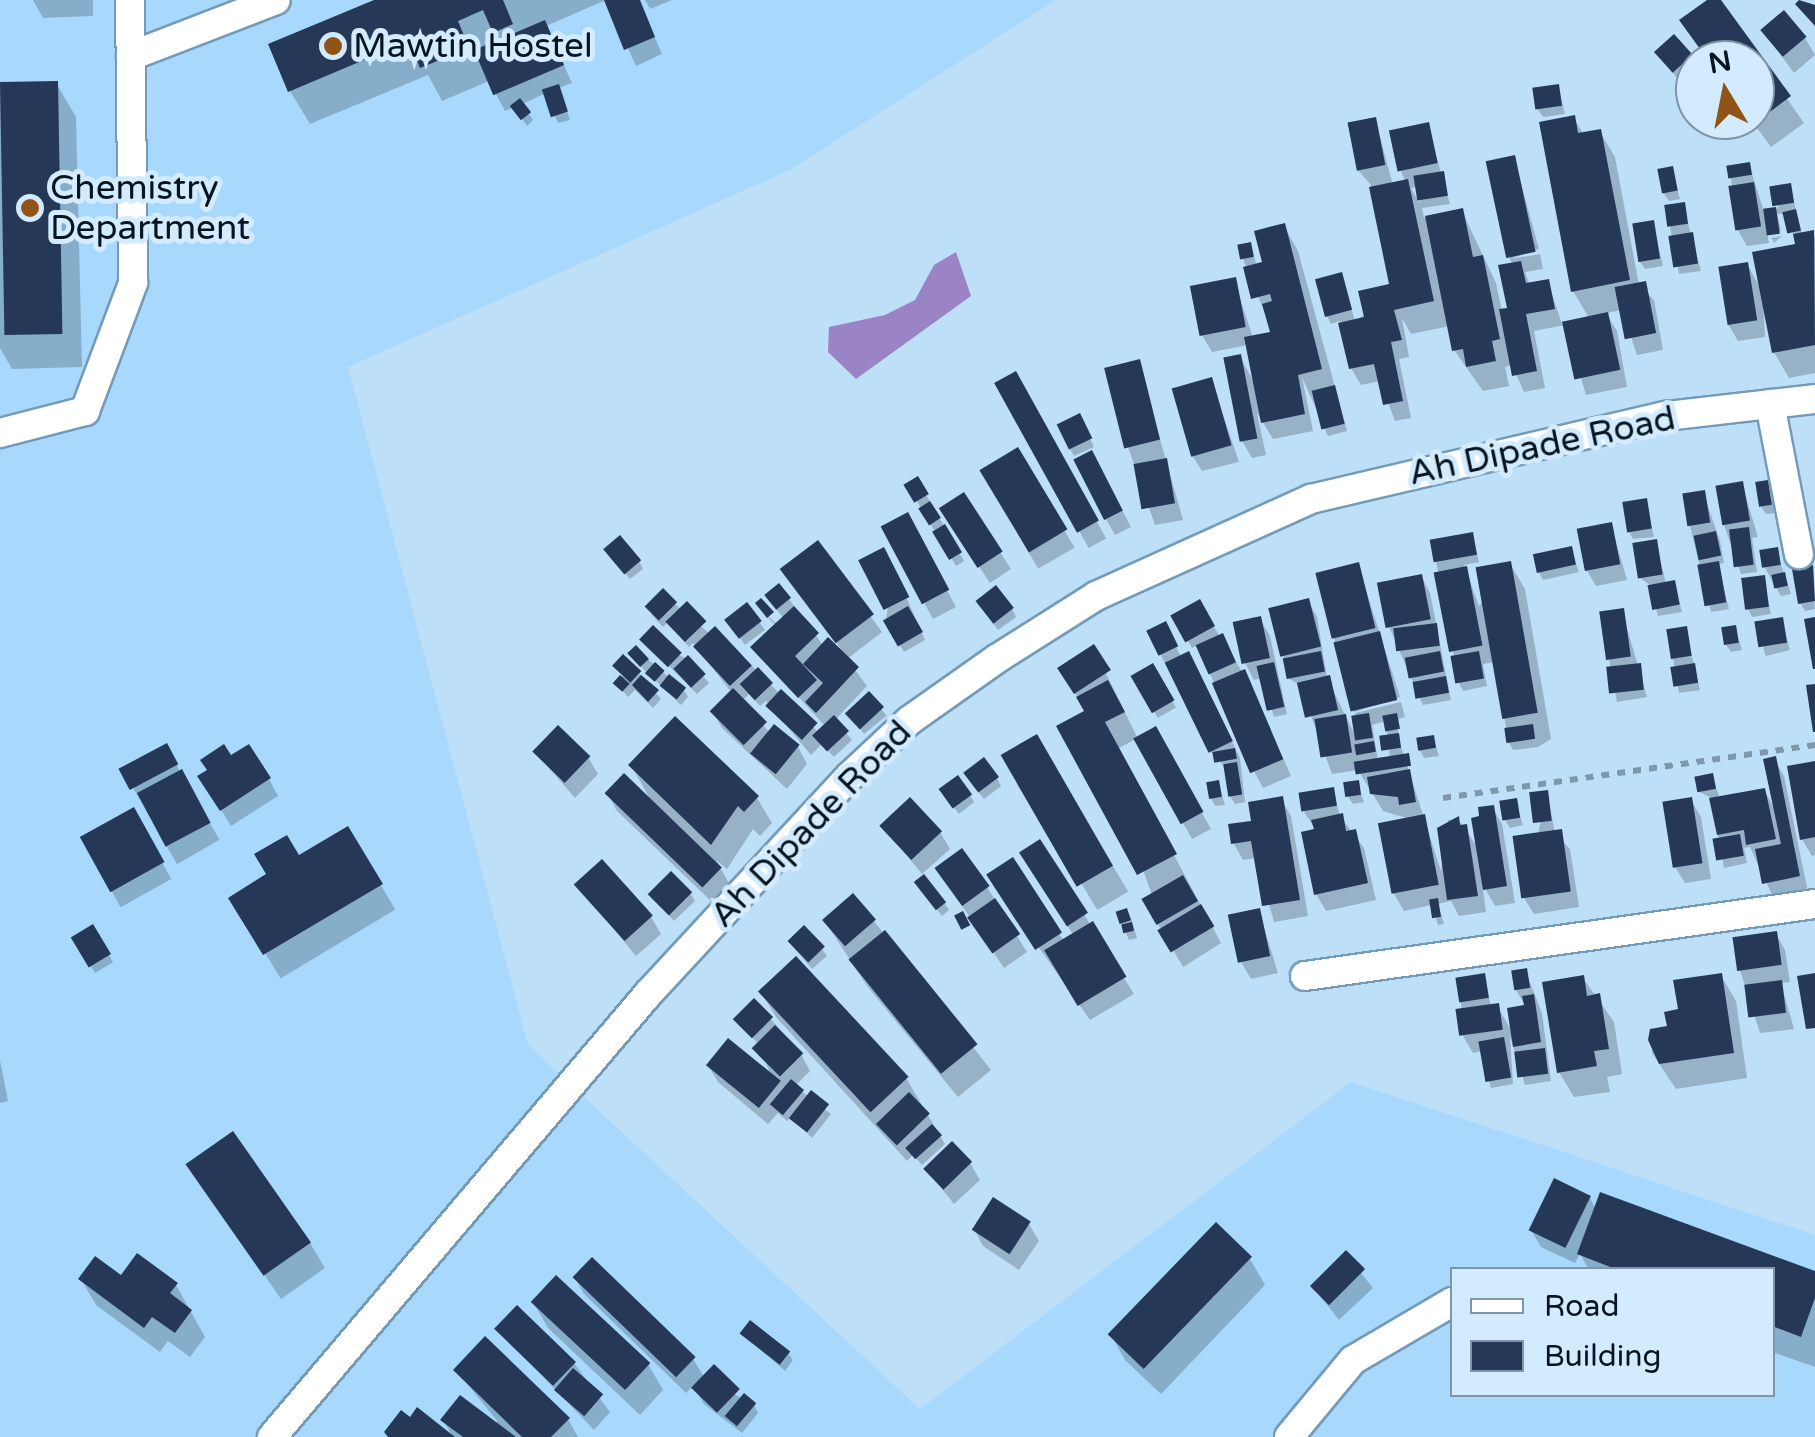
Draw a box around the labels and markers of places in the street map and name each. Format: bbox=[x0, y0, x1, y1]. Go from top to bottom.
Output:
place label: Mawtin Hostel bbox=[353, 25, 593, 67]
marker: Mawtin Hostel bbox=[322, 35, 344, 57]
place label: Chemistry Department bbox=[50, 167, 250, 249]
marker: Chemistry Department bbox=[19, 197, 41, 219]

